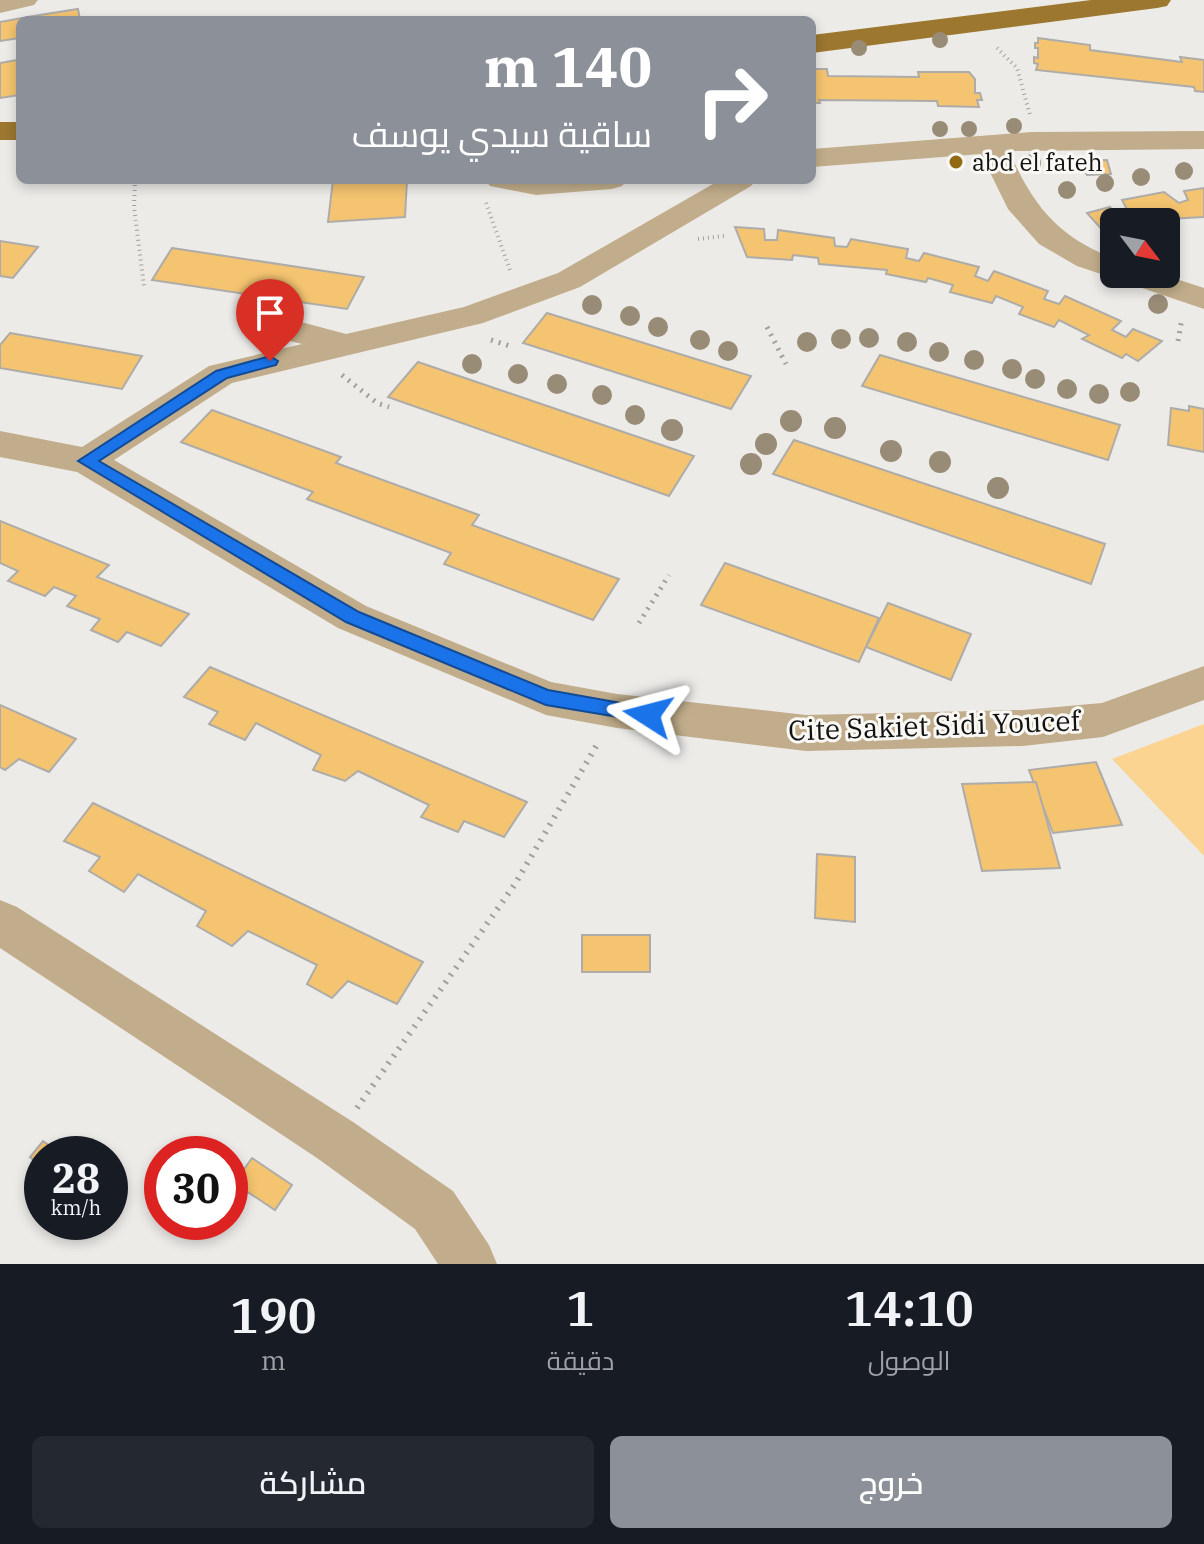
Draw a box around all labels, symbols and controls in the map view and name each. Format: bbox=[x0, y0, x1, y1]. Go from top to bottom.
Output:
text: 140 m bbox=[484, 30, 652, 102]
icon: right bbox=[680, 48, 784, 152]
text: ساقية سيدي يوسف bbox=[352, 110, 652, 157]
place label: abd el fateh bbox=[972, 146, 1103, 178]
marker: abd el fateh bbox=[947, 153, 965, 171]
north arrow bbox=[1100, 208, 1180, 288]
map controls bbox=[1100, 208, 1180, 288]
pin bbox=[236, 279, 304, 361]
icon: arrive bbox=[248, 291, 292, 335]
position arrow bbox=[606, 673, 690, 757]
street label: Cite Sakiet Sidi Youcef bbox=[787, 701, 1083, 749]
speed limit sign: 30 bbox=[144, 1136, 248, 1240]
text: 28 bbox=[52, 1152, 100, 1204]
text: km/h bbox=[51, 1194, 101, 1221]
text: 1 bbox=[566, 1277, 595, 1339]
text: 14:10 bbox=[844, 1277, 974, 1339]
text: 190 bbox=[230, 1284, 317, 1346]
text: m bbox=[261, 1343, 286, 1377]
text: دقيقة bbox=[547, 1343, 614, 1377]
text: الوصول bbox=[868, 1343, 951, 1377]
button: مشاركة bbox=[32, 1436, 594, 1528]
button: خروج bbox=[610, 1436, 1172, 1528]

